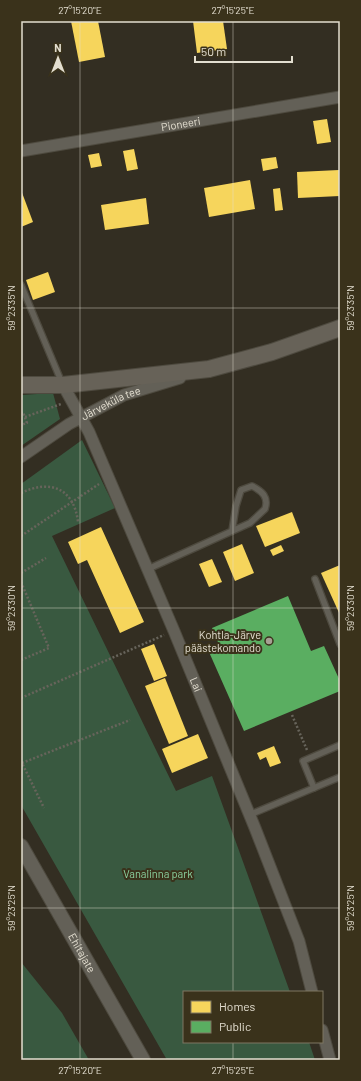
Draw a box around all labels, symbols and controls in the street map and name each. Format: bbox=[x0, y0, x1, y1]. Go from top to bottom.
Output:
text: 27°15'20"E bbox=[58, 4, 102, 16]
text: 27°15'25"E bbox=[211, 4, 255, 16]
north arrow bbox=[38, 38, 78, 78]
scale bar bbox=[195, 38, 292, 64]
text: N bbox=[54, 41, 62, 54]
text: 50 m bbox=[201, 44, 226, 58]
street label: Pioneeri bbox=[160, 114, 202, 133]
text: 59°23'35"N bbox=[5, 285, 17, 331]
text: 59°23'35"N bbox=[344, 285, 356, 331]
street label: Järveküla tee bbox=[79, 383, 142, 423]
text: 59°23'30"N bbox=[5, 585, 17, 631]
text: 59°23'30"N bbox=[344, 585, 356, 631]
place label: Kohtla-Järve päästekomando bbox=[185, 628, 261, 654]
marker: Kohtla-Järve päästekomando bbox=[264, 636, 274, 646]
street label: Lai bbox=[188, 675, 205, 694]
park label: Vanalinna park bbox=[123, 867, 193, 880]
text: 59°23'25"N bbox=[5, 885, 17, 931]
text: 59°23'25"N bbox=[344, 885, 356, 931]
street label: Ehitajate bbox=[66, 931, 99, 975]
legend bbox=[183, 991, 323, 1043]
text: Homes bbox=[219, 999, 256, 1013]
text: Public bbox=[219, 1019, 251, 1033]
text: 27°15'20"E bbox=[58, 1064, 102, 1076]
text: 27°15'25"E bbox=[211, 1064, 255, 1076]

